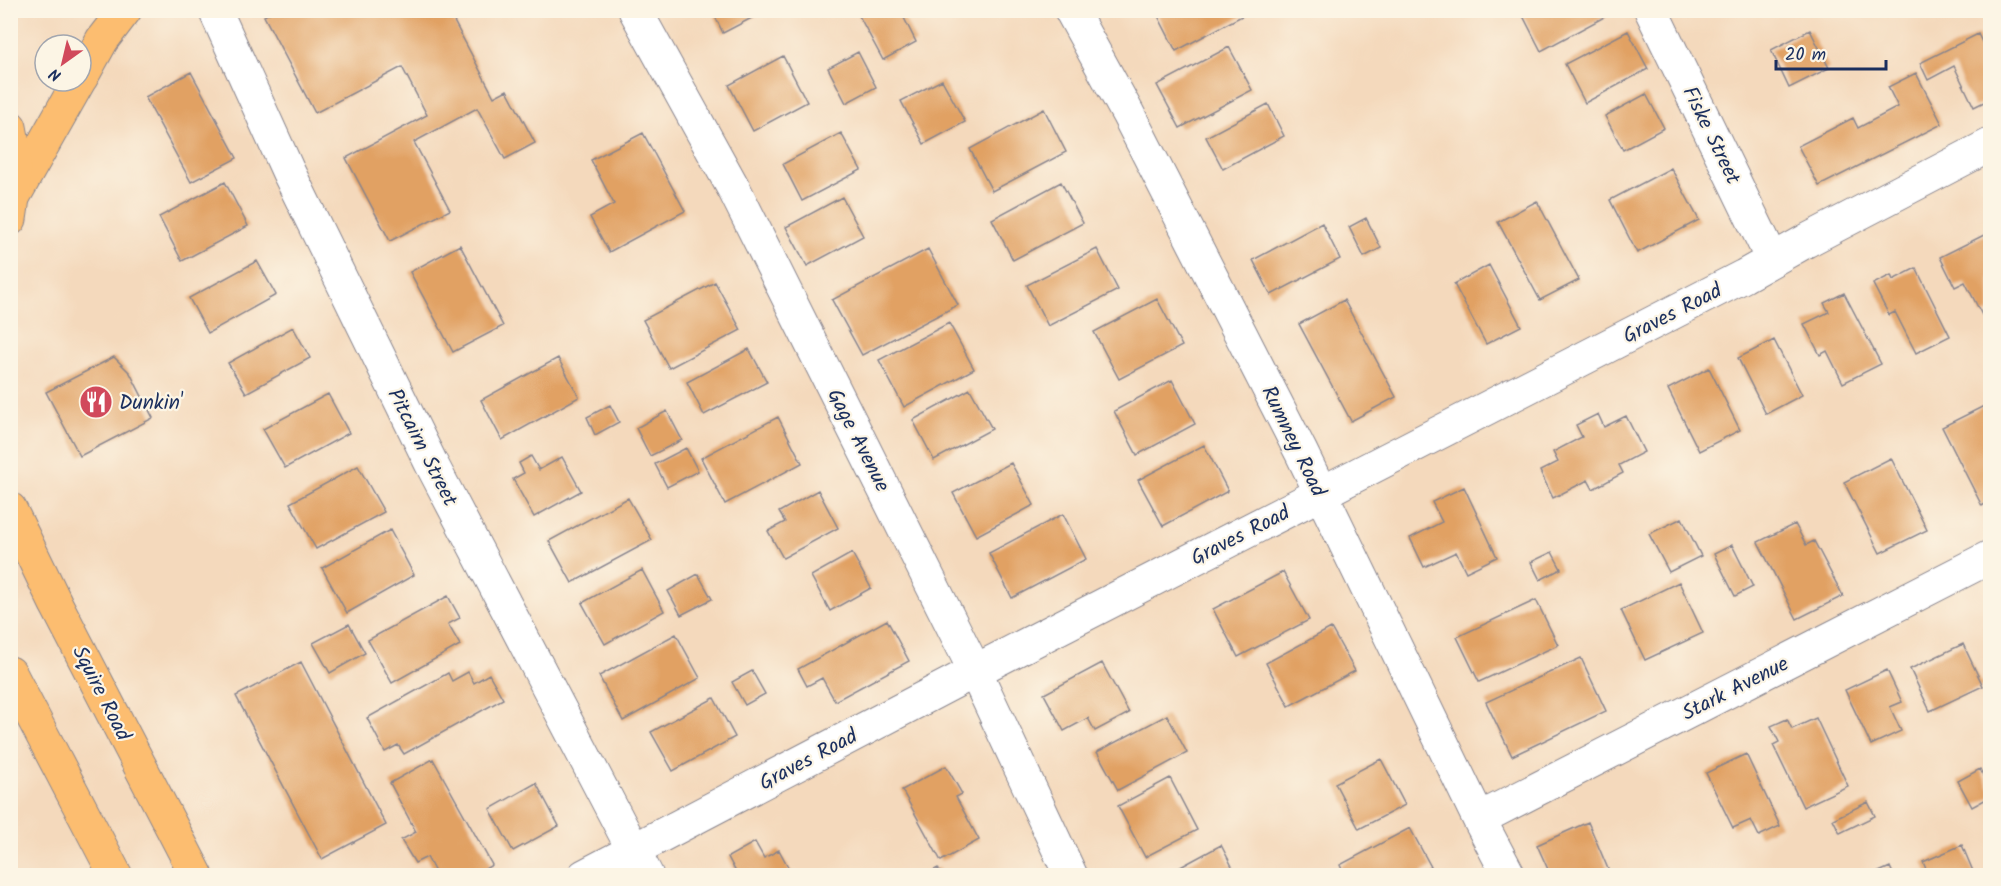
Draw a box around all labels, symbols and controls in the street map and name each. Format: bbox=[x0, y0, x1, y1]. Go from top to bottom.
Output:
north arrow bbox=[33, 33, 93, 93]
scale bar bbox=[1776, 33, 1886, 71]
text: 20 m bbox=[1785, 41, 1826, 70]
text: N bbox=[44, 61, 67, 87]
street label: Fiske Street bbox=[1673, 81, 1749, 191]
street label: Graves Road bbox=[1617, 275, 1728, 353]
street label: Rumney Road bbox=[1251, 380, 1334, 503]
street label: Pitcairn Street bbox=[378, 383, 466, 513]
street label: Gage Avenue bbox=[817, 383, 898, 499]
restaurant icon: Dunkin' bbox=[78, 384, 114, 420]
place label: Dunkin' bbox=[119, 387, 184, 420]
street label: Graves Road bbox=[1185, 497, 1296, 575]
street label: Squire Road bbox=[63, 640, 139, 748]
street label: Stark Avenue bbox=[1676, 648, 1795, 730]
street label: Graves Road bbox=[754, 720, 864, 800]

